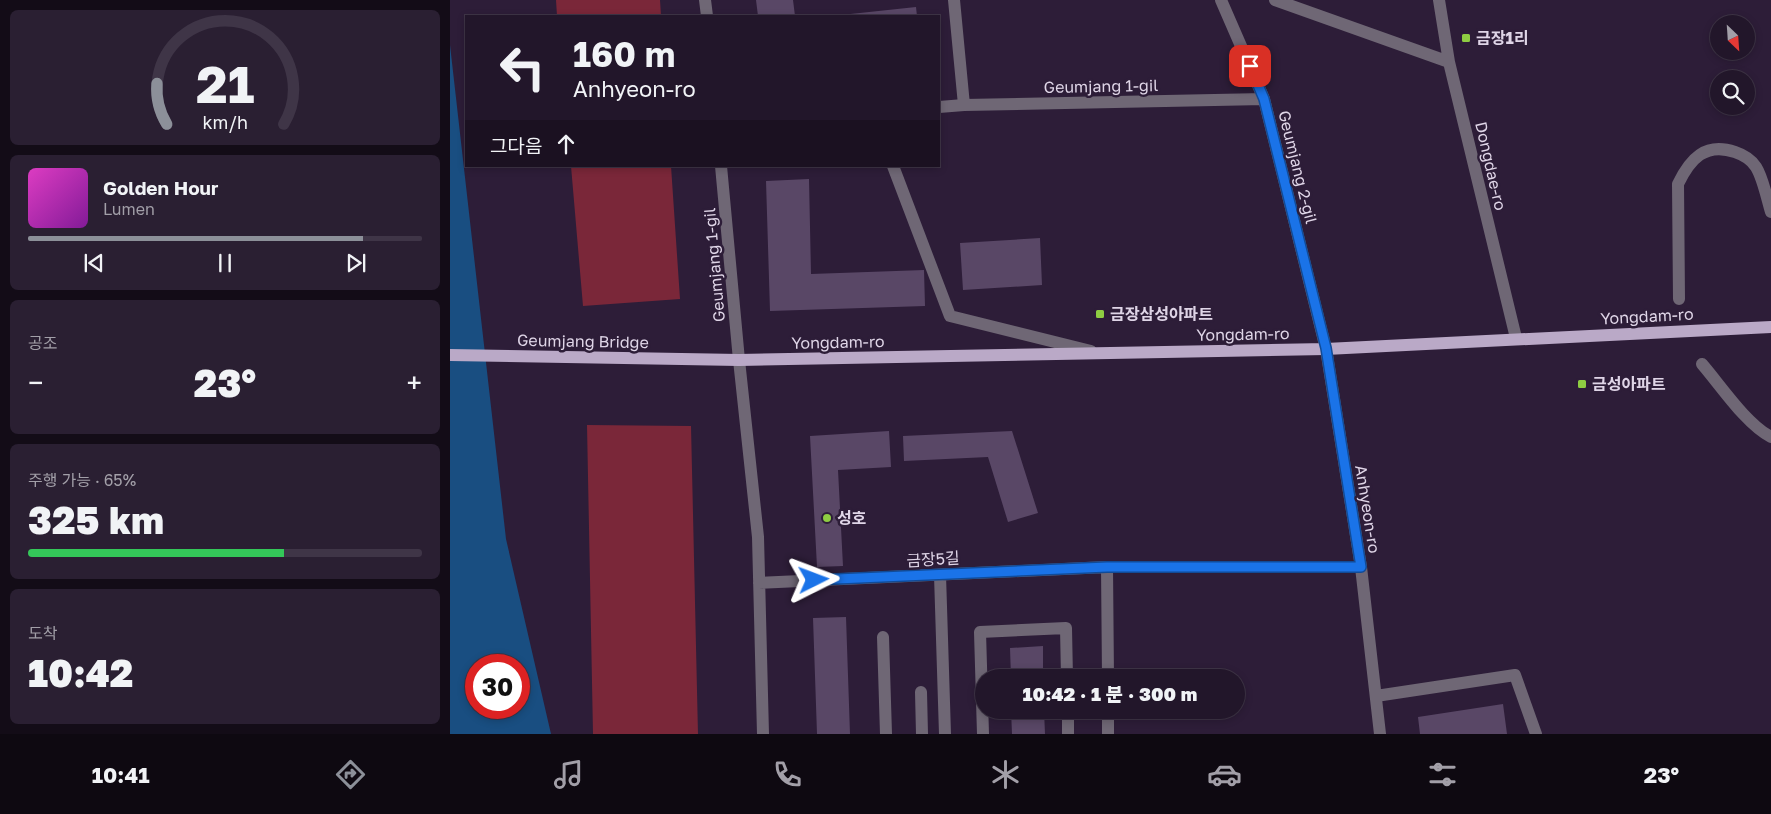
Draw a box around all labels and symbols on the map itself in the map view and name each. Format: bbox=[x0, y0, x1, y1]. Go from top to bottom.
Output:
north arrow bbox=[1710, 15, 1755, 60]
place label: 금장1리 bbox=[1476, 28, 1528, 48]
marker: 금장1리 bbox=[1460, 32, 1472, 44]
pin bbox=[1229, 45, 1271, 87]
street label: Geumjang 1-gil bbox=[1044, 75, 1158, 97]
street label: Geumjang 2-gil bbox=[1274, 108, 1322, 226]
street label: Dongdae-ro bbox=[1471, 120, 1511, 212]
street label: Geumjang 1-gil bbox=[699, 207, 729, 323]
place label: 금장삼성아파트 bbox=[1110, 304, 1213, 324]
street label: Yongdam-ro bbox=[1600, 304, 1694, 328]
marker: 금장삼성아파트 bbox=[1094, 308, 1106, 320]
street label: Yongdam-ro bbox=[1196, 323, 1290, 345]
street label: Geumjang Bridge bbox=[517, 330, 649, 352]
street label: Yongdam-ro bbox=[791, 331, 885, 353]
place label: 금성아파트 bbox=[1592, 374, 1666, 394]
marker: 금성아파트 bbox=[1576, 378, 1588, 390]
street label: Anhyeon-ro bbox=[1351, 463, 1385, 555]
place label: 성호 bbox=[837, 508, 866, 528]
marker: 성호 bbox=[821, 512, 833, 524]
street label: 금장5길 bbox=[906, 548, 960, 570]
position arrow bbox=[787, 553, 839, 605]
speed limit sign: 30 bbox=[465, 654, 530, 719]

